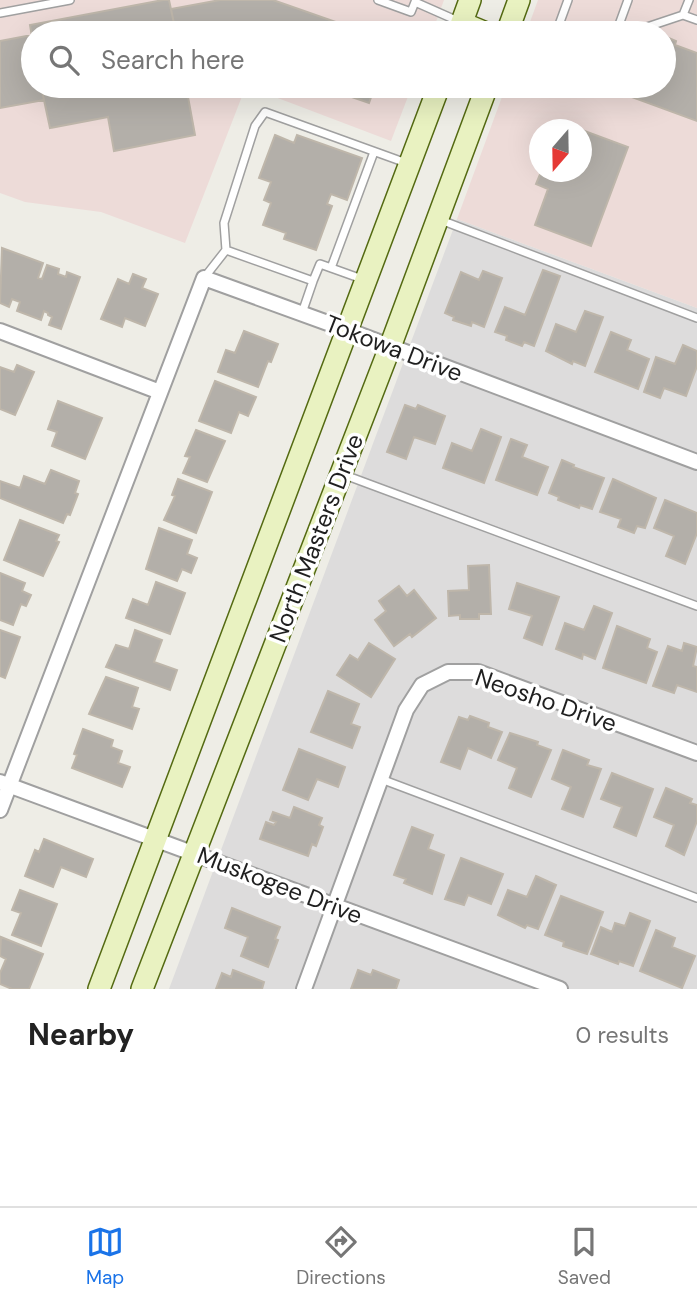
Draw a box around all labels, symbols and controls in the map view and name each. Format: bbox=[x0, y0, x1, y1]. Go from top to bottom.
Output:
search box bbox=[21, 21, 676, 98]
icon: search bbox=[45, 41, 83, 79]
text: Search here bbox=[101, 43, 244, 77]
north arrow bbox=[529, 119, 592, 182]
street label: Tokowa Drive bbox=[321, 308, 467, 388]
street label: North Masters Drive bbox=[262, 429, 370, 647]
street label: Neosho Drive bbox=[471, 661, 621, 739]
street label: Muskogee Drive bbox=[193, 839, 367, 931]
text: Nearby bbox=[28, 1015, 134, 1054]
text: 0 results bbox=[576, 1020, 669, 1050]
tab: Map bbox=[86, 1223, 124, 1290]
tab: Directions bbox=[296, 1223, 386, 1290]
tab: Saved bbox=[558, 1223, 611, 1290]

